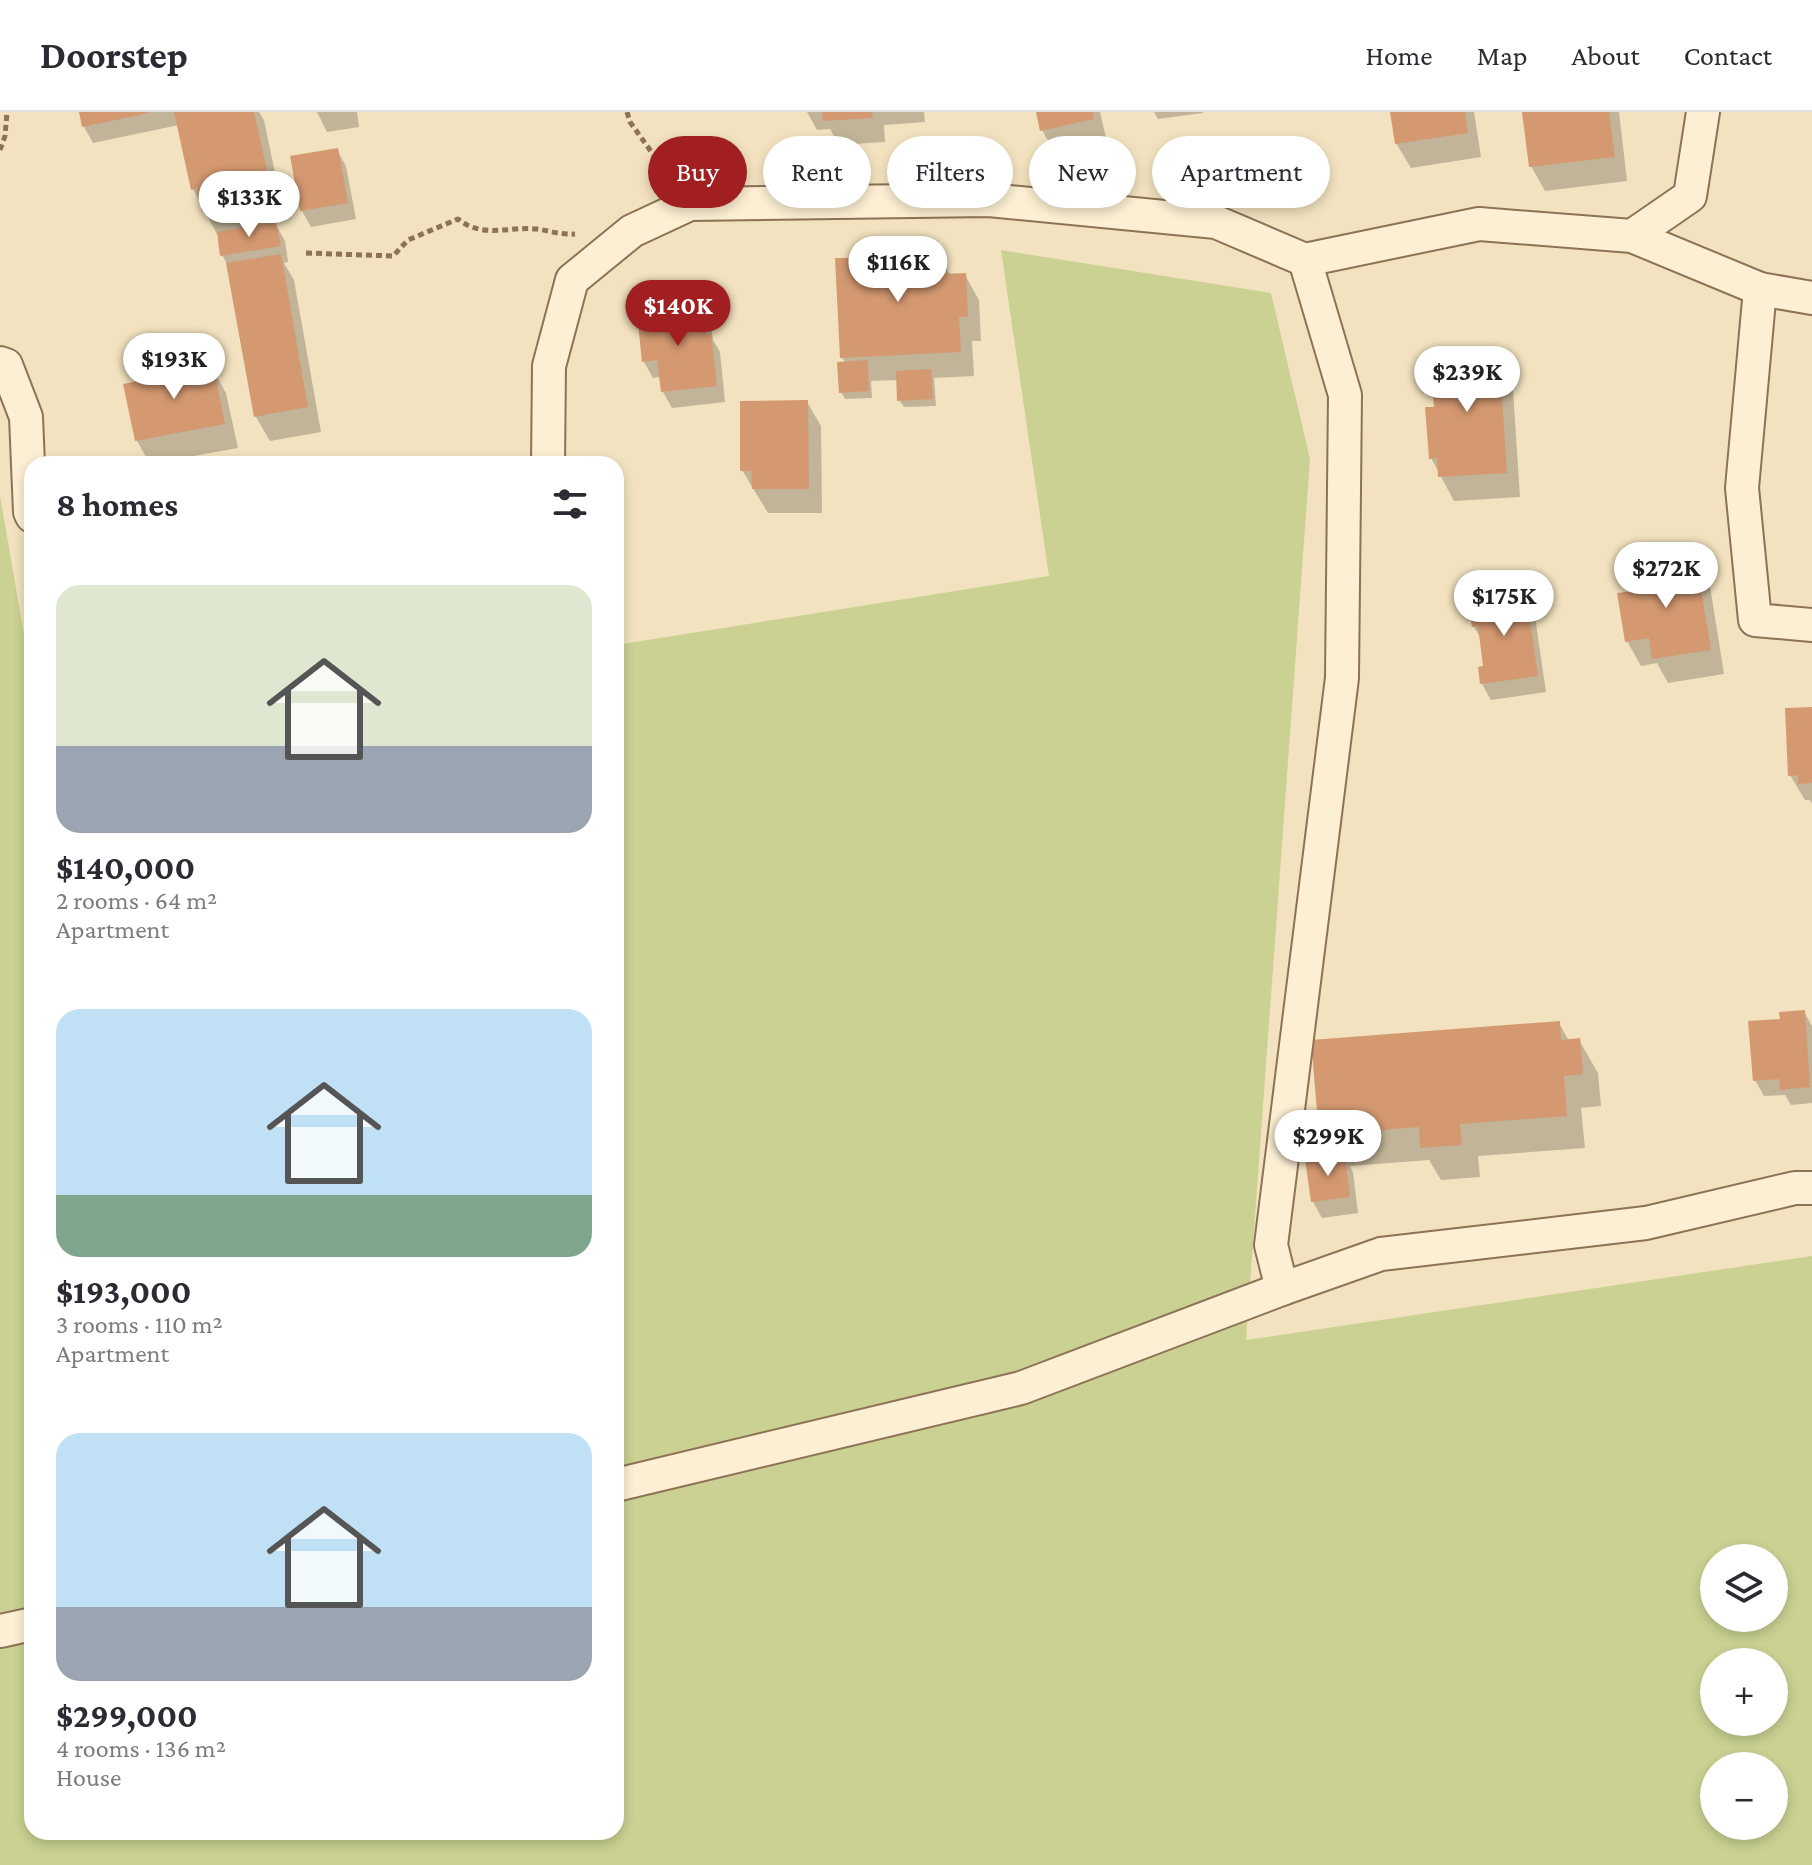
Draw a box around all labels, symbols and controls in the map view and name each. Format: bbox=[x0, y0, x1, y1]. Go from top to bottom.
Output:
text: Doorstep bbox=[40, 34, 188, 76]
text: Home bbox=[1366, 40, 1433, 71]
text: Map bbox=[1477, 40, 1528, 71]
text: About bbox=[1572, 40, 1640, 71]
text: Contact bbox=[1684, 40, 1772, 71]
chip: Buy bbox=[648, 136, 747, 208]
chip: Rent bbox=[763, 136, 871, 208]
chip: Filters bbox=[887, 136, 1013, 208]
chip: New bbox=[1029, 136, 1136, 208]
chip: Apartment bbox=[1152, 136, 1330, 208]
pin: $133K bbox=[193, 171, 305, 239]
text: $133K bbox=[217, 182, 281, 211]
pin: $116K bbox=[842, 236, 954, 304]
text: $116K bbox=[866, 247, 930, 276]
pin: $140K bbox=[622, 280, 734, 348]
text: $140K bbox=[643, 291, 713, 320]
pin: $193K bbox=[118, 333, 230, 401]
text: $193K bbox=[141, 344, 207, 373]
pin: $239K bbox=[1411, 346, 1523, 414]
text: $239K bbox=[1432, 357, 1502, 386]
icon: filters bbox=[548, 482, 592, 526]
text: 8 homes bbox=[56, 486, 178, 523]
pin: $272K bbox=[1610, 542, 1722, 610]
text: $272K bbox=[1632, 553, 1700, 582]
pin: $175K bbox=[1448, 570, 1560, 638]
text: $175K bbox=[1472, 581, 1536, 610]
icon: home bbox=[252, 637, 396, 781]
text: $140,000 bbox=[56, 849, 195, 886]
text: 2 rooms · 64 m² bbox=[56, 886, 217, 915]
text: Apartment bbox=[56, 915, 169, 944]
icon: home bbox=[252, 1061, 396, 1205]
pin: $299K bbox=[1272, 1110, 1384, 1178]
text: $299K bbox=[1292, 1121, 1364, 1150]
text: $193,000 bbox=[56, 1273, 191, 1310]
text: 3 rooms · 110 m² bbox=[56, 1310, 223, 1339]
text: Apartment bbox=[56, 1339, 169, 1368]
icon: home bbox=[252, 1485, 396, 1629]
map controls bbox=[1700, 1544, 1788, 1840]
button: layers bbox=[1700, 1544, 1788, 1632]
button: + bbox=[1700, 1648, 1788, 1736]
text: $299,000 bbox=[56, 1697, 198, 1734]
text: 4 rooms · 136 m² bbox=[56, 1734, 226, 1763]
button: − bbox=[1700, 1752, 1788, 1840]
text: House bbox=[56, 1763, 121, 1792]

